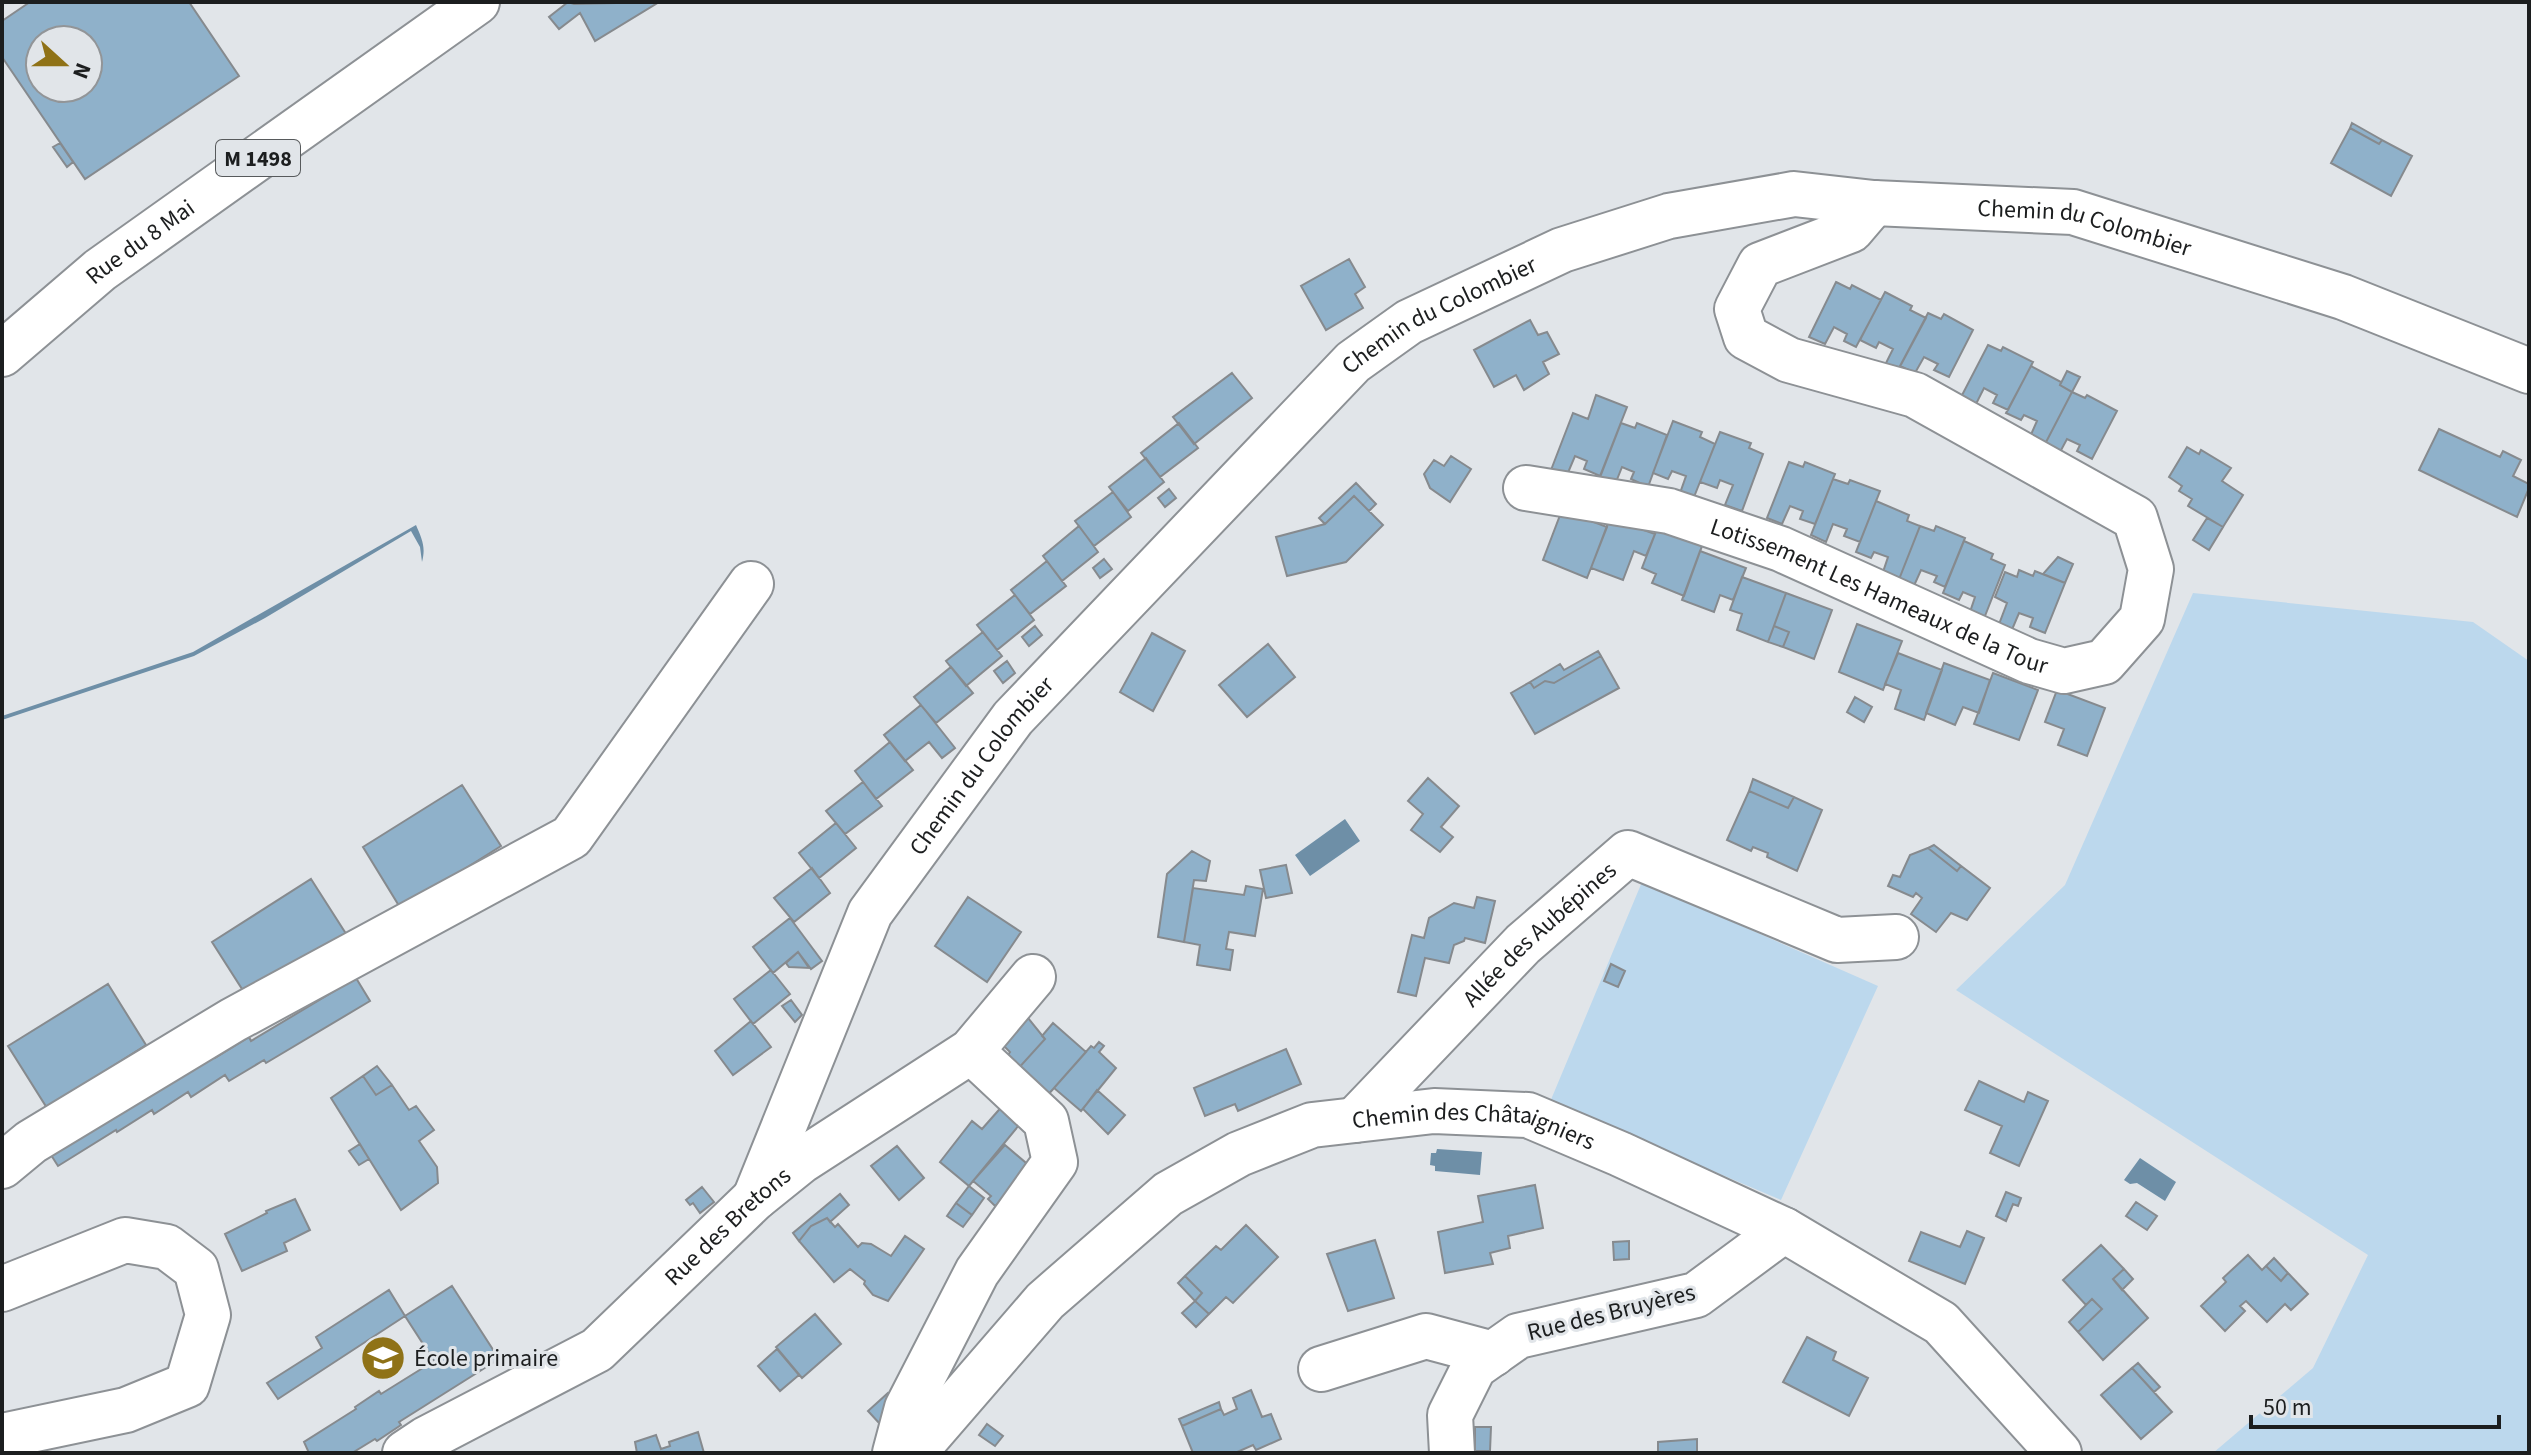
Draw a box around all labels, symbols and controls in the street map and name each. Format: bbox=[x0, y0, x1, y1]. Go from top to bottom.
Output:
north arrow bbox=[24, 24, 104, 104]
text: N bbox=[64, 58, 99, 83]
road number: M 1498 bbox=[216, 140, 300, 176]
street label: Rue du 8 Mai bbox=[78, 191, 202, 293]
street label: Chemin du Colombier bbox=[1977, 191, 2196, 266]
street label: Chemin du Colombier bbox=[1333, 247, 1543, 382]
street label: Lotissement Les Hameaux de la Tour bbox=[1706, 509, 2053, 684]
street label: Chemin du Colombier bbox=[901, 668, 1063, 863]
street label: Allée des Aubépines bbox=[1455, 854, 1624, 1015]
street label: Chemin des Châtaigniers bbox=[1350, 1094, 1601, 1159]
street label: Rue des Bretons bbox=[657, 1159, 799, 1294]
street label: Rue des Bruyères bbox=[1523, 1275, 1699, 1350]
school or university icon: École primaire bbox=[359, 1334, 407, 1382]
place label: École primaire bbox=[414, 1341, 558, 1376]
scale bar bbox=[2251, 1379, 2499, 1429]
text: 50 m bbox=[2263, 1390, 2312, 1425]

